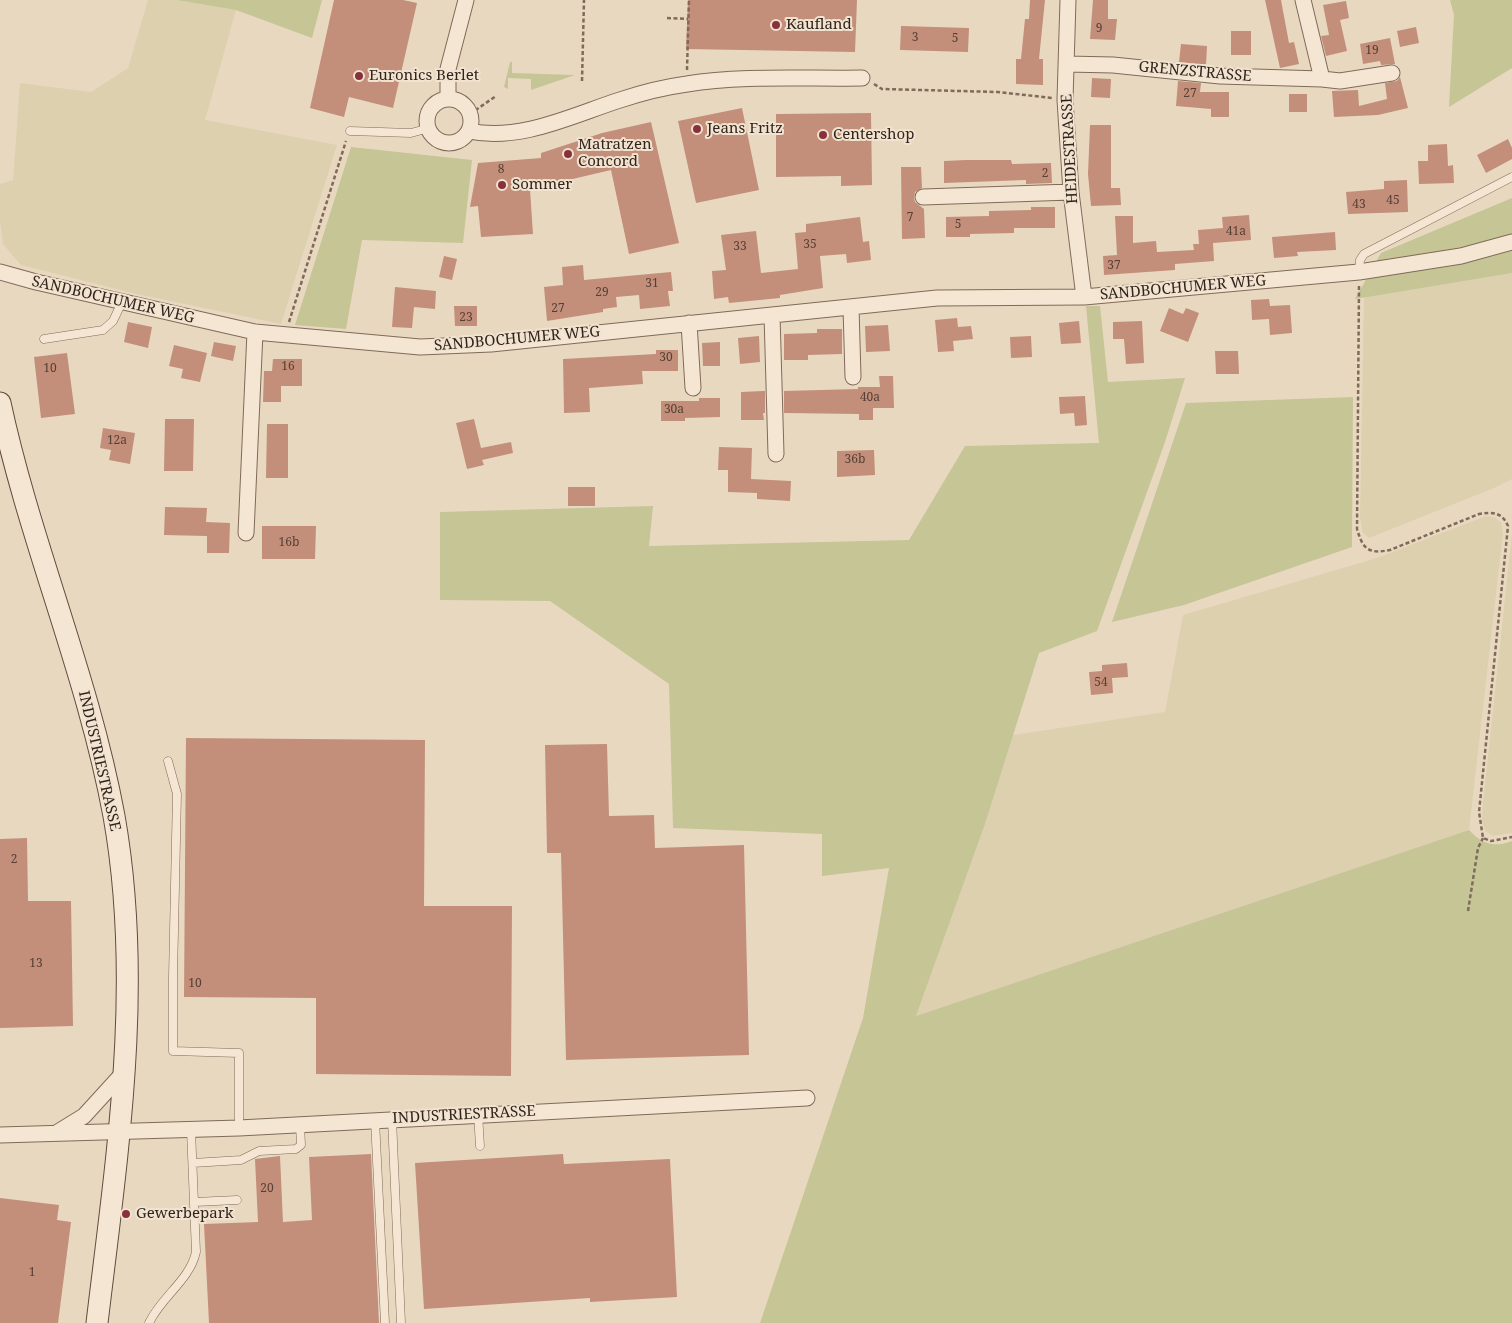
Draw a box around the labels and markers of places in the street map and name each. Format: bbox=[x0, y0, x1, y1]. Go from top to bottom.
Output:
place label: Kaufland bbox=[786, 16, 852, 34]
marker: Kaufland bbox=[770, 19, 782, 31]
place label: Euronics Berlet bbox=[369, 67, 479, 85]
marker: Euronics Berlet bbox=[353, 70, 365, 82]
place label: Jeans Fritz bbox=[707, 120, 783, 138]
marker: Jeans Fritz bbox=[691, 123, 703, 135]
place label: Centershop bbox=[833, 126, 914, 144]
marker: Centershop bbox=[817, 129, 829, 141]
place label: Matratzen Concord bbox=[578, 136, 652, 171]
marker: Matratzen Concord bbox=[562, 148, 574, 160]
place label: Sommer bbox=[512, 176, 572, 194]
marker: Sommer bbox=[496, 179, 508, 191]
place label: Gewerbepark bbox=[136, 1205, 233, 1223]
marker: Gewerbepark bbox=[120, 1208, 132, 1220]

